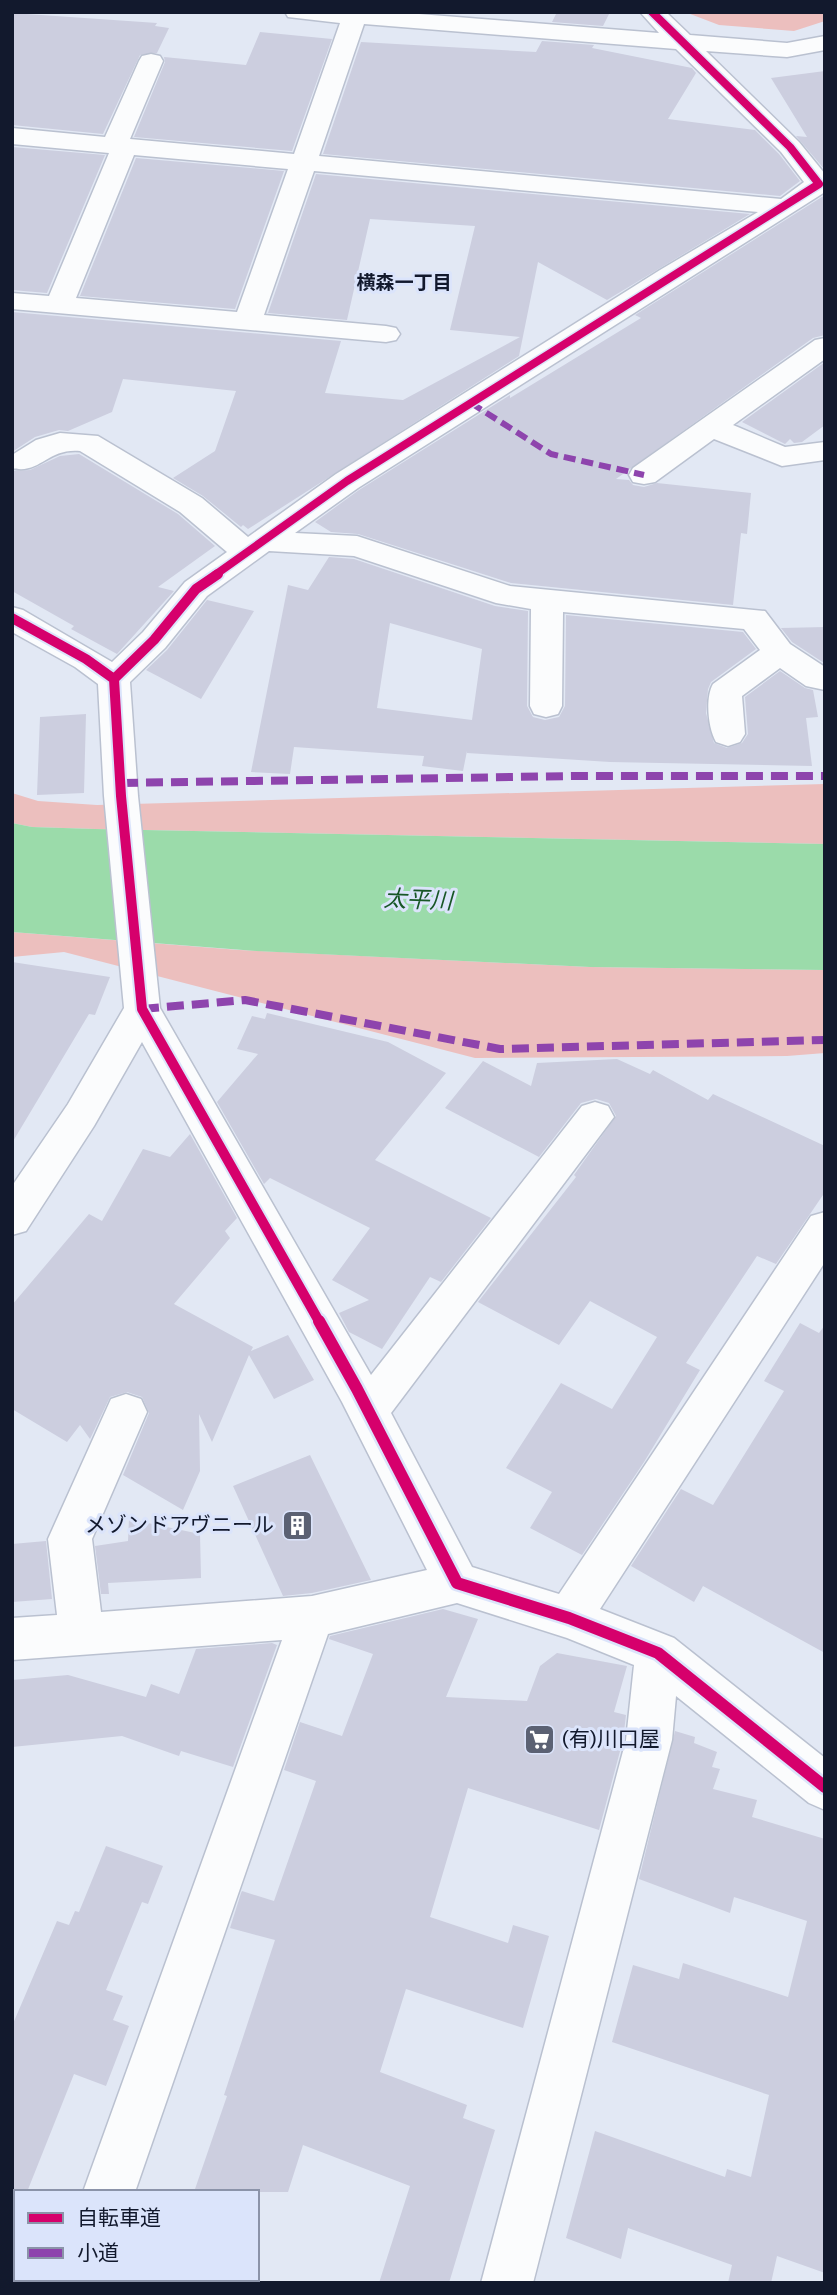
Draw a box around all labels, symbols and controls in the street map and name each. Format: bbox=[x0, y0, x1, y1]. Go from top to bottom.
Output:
district label: 横森一丁目 bbox=[356, 271, 452, 294]
water label: 太平川 bbox=[383, 885, 456, 915]
building icon: メゾンドアヴニール bbox=[280, 1508, 314, 1542]
place label: メゾンドアヴニール bbox=[85, 1513, 274, 1537]
supermarket icon: (有)川口屋 bbox=[522, 1722, 556, 1756]
place label: (有)川口屋 bbox=[562, 1727, 660, 1751]
legend bbox=[14, 2190, 259, 2281]
text: 自転車道 bbox=[77, 2206, 161, 2230]
text: 小道 bbox=[77, 2241, 119, 2265]

